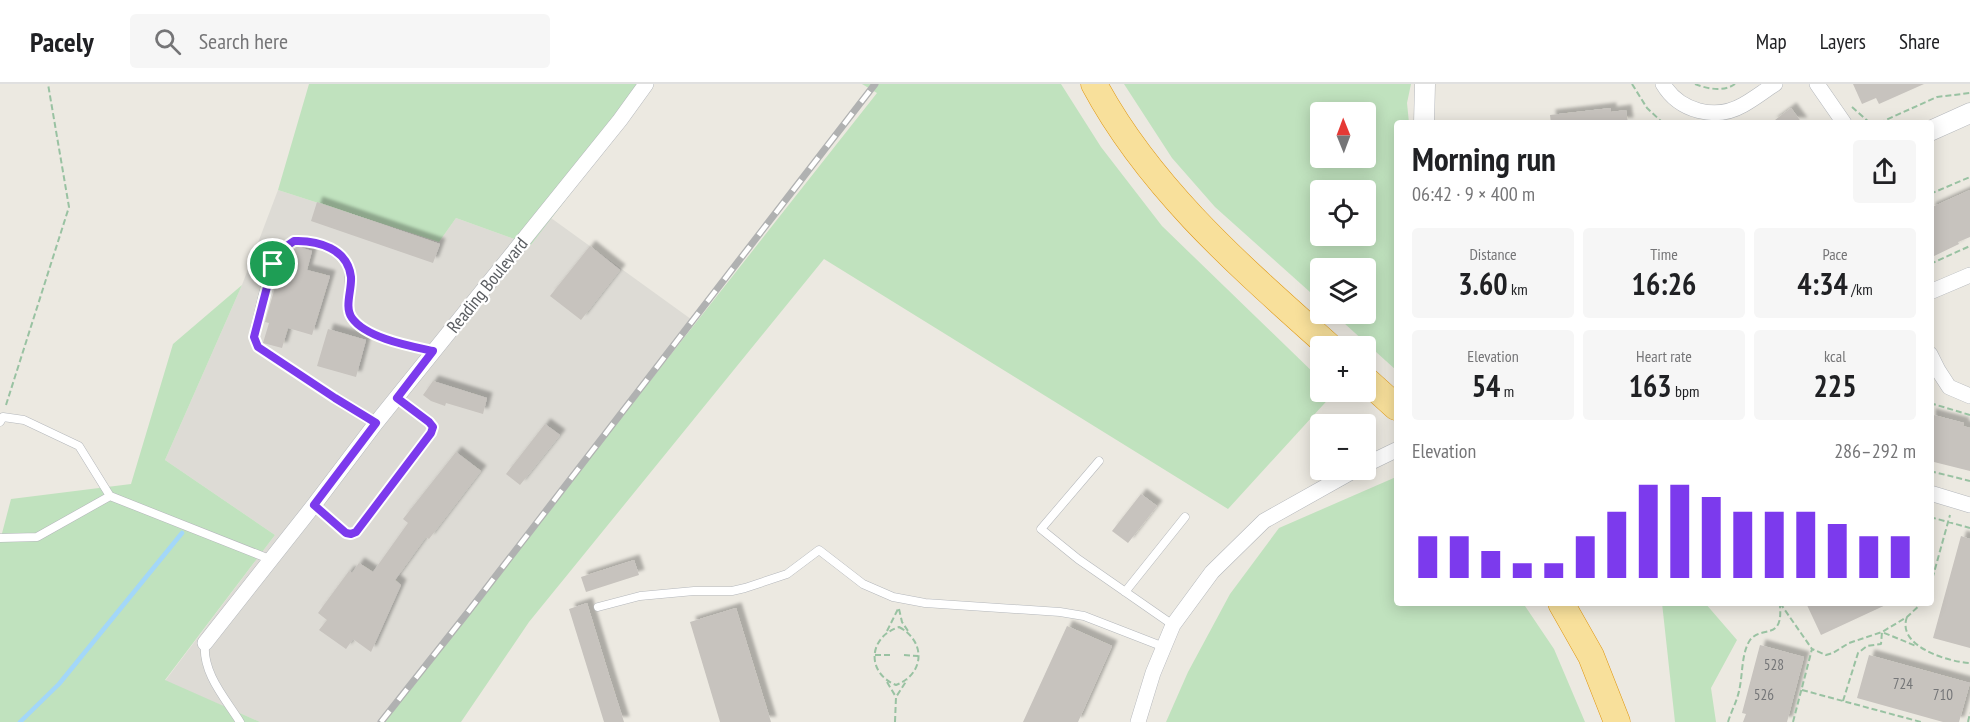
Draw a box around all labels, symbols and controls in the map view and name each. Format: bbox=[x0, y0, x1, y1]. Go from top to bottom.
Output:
search box bbox=[130, 14, 550, 68]
text: Pacely bbox=[30, 23, 94, 60]
icon: search bbox=[151, 25, 184, 58]
text: Search here bbox=[199, 27, 288, 55]
text: Map bbox=[1756, 28, 1787, 55]
text: Layers bbox=[1820, 28, 1866, 55]
text: Share bbox=[1899, 28, 1940, 55]
north arrow bbox=[1310, 102, 1376, 168]
map controls bbox=[1310, 102, 1376, 480]
text: Morning run bbox=[1412, 137, 1556, 180]
button: share bbox=[1853, 140, 1916, 203]
button: locate bbox=[1310, 180, 1376, 246]
text: 06:42 · 9 × 400 m bbox=[1412, 181, 1535, 207]
street label: Reading Boulevard bbox=[442, 233, 532, 337]
pin bbox=[247, 238, 298, 289]
text: Distance bbox=[1469, 244, 1517, 264]
text: Time bbox=[1650, 244, 1678, 264]
text: Pace bbox=[1822, 244, 1848, 264]
icon: arrive bbox=[256, 247, 289, 280]
button: layers bbox=[1310, 258, 1376, 324]
text: 3.60 bbox=[1458, 264, 1508, 303]
text: 16:26 bbox=[1632, 264, 1696, 303]
text: 4:34 bbox=[1797, 264, 1848, 303]
text: km bbox=[1508, 279, 1528, 299]
text: /km bbox=[1848, 279, 1873, 299]
button: + bbox=[1310, 336, 1376, 402]
text: Elevation bbox=[1467, 346, 1519, 366]
text: Heart rate bbox=[1636, 346, 1692, 366]
text: kcal bbox=[1824, 346, 1846, 366]
text: 54 bbox=[1472, 366, 1500, 405]
text: 163 bbox=[1629, 366, 1672, 405]
text: 225 bbox=[1813, 366, 1857, 405]
text: m bbox=[1500, 381, 1514, 401]
text: bpm bbox=[1672, 381, 1699, 401]
button: − bbox=[1310, 414, 1376, 480]
text: Elevation bbox=[1412, 438, 1476, 464]
text: 286–292 m bbox=[1834, 438, 1916, 464]
house number: 528 bbox=[1764, 655, 1784, 674]
house number: 724 bbox=[1893, 674, 1913, 693]
house number: 526 bbox=[1754, 685, 1774, 704]
house number: 710 bbox=[1933, 685, 1953, 704]

